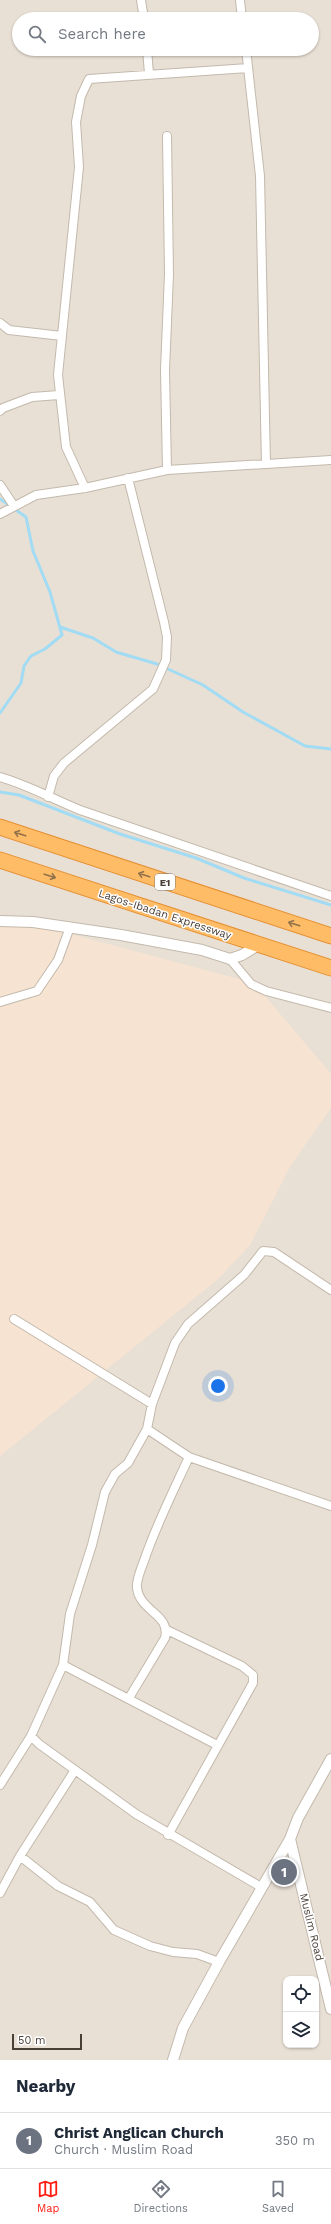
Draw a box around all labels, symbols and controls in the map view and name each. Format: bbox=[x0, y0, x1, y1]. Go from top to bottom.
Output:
search box bbox=[12, 12, 319, 56]
icon: search bbox=[26, 23, 48, 45]
text: Search here bbox=[58, 25, 146, 43]
one-way arrow bbox=[15, 829, 27, 837]
one-way arrow bbox=[138, 870, 150, 878]
one-way arrow bbox=[44, 873, 56, 881]
road number: E1 bbox=[155, 874, 175, 890]
street label: Lagos-Ibadan Expressway bbox=[97, 887, 233, 942]
one-way arrow bbox=[288, 920, 301, 927]
your location bbox=[208, 1376, 228, 1396]
pin: 1 bbox=[271, 1857, 297, 1887]
street label: Muslim Road bbox=[297, 1892, 326, 1962]
map controls bbox=[283, 1976, 319, 2048]
button: locate bbox=[283, 1976, 319, 2012]
button: layers bbox=[283, 2012, 319, 2048]
scale bar bbox=[12, 2032, 82, 2051]
text: 50 m bbox=[18, 2034, 45, 2047]
text: Nearby bbox=[16, 2076, 75, 2096]
text: Christ Anglican Church bbox=[54, 2124, 224, 2142]
text: 1 bbox=[26, 2133, 32, 2148]
text: 350 m bbox=[275, 2133, 315, 2148]
text: Church · Muslim Road bbox=[54, 2142, 193, 2157]
tab: Map bbox=[37, 2178, 59, 2215]
tab: Directions bbox=[134, 2178, 188, 2215]
tab: Saved bbox=[262, 2178, 294, 2215]

